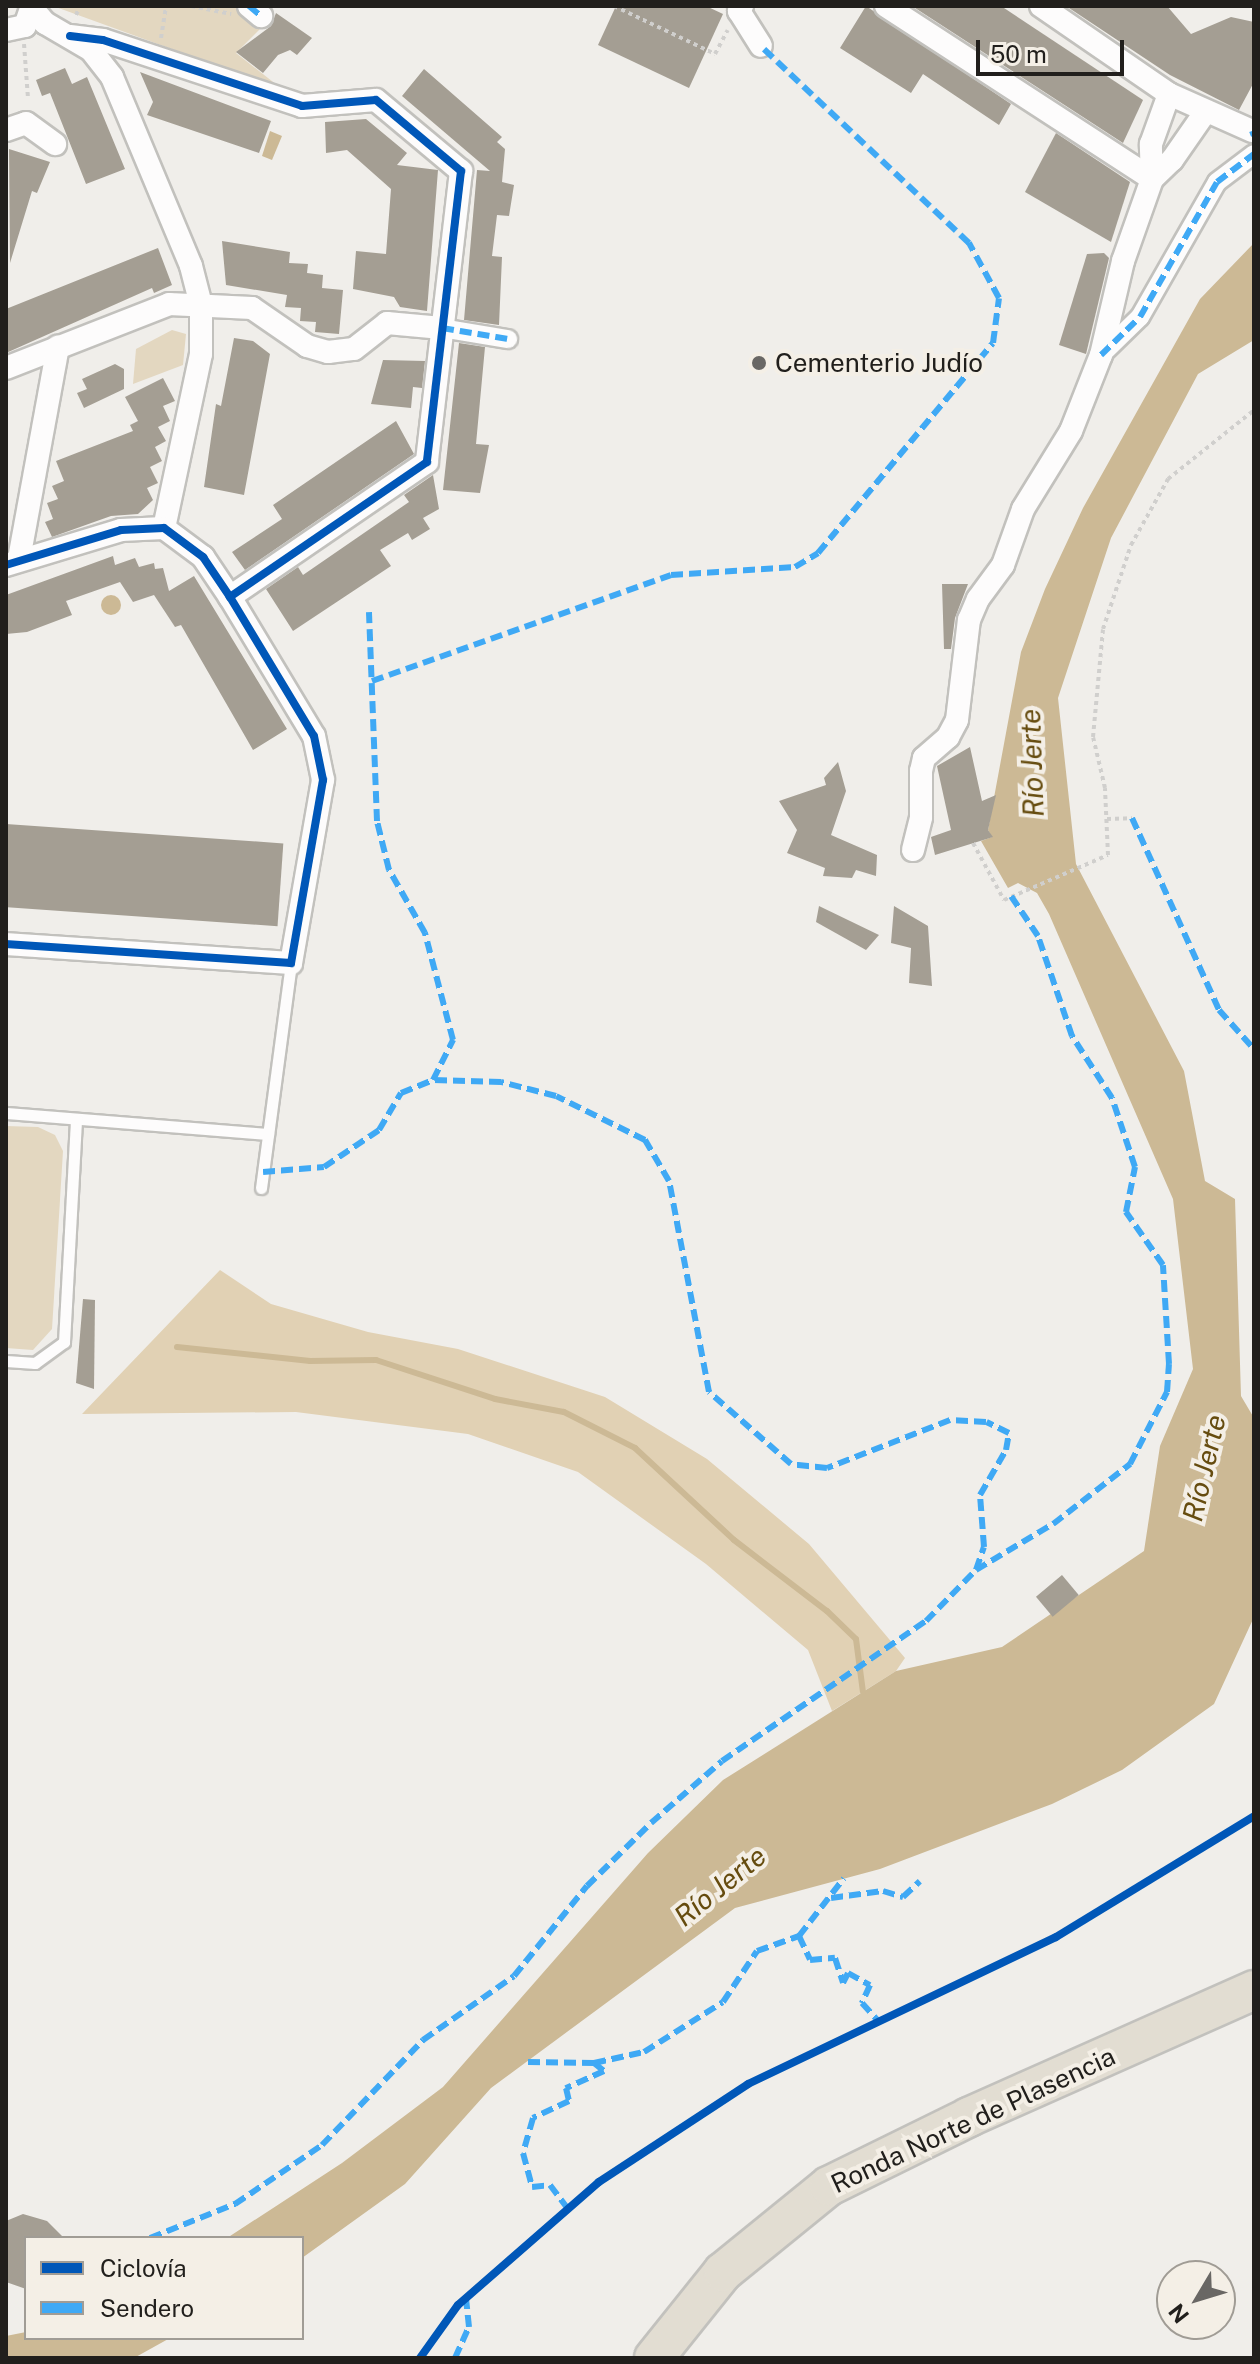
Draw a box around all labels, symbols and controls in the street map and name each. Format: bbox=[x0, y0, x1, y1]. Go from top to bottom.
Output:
scale bar bbox=[980, 24, 1128, 74]
text: 50 m bbox=[990, 40, 1047, 68]
place label: Cementerio Judío bbox=[775, 347, 983, 379]
marker: Cementerio Judío bbox=[750, 354, 768, 372]
water label: Río Jerte bbox=[1013, 708, 1051, 818]
water label: Río Jerte bbox=[1175, 1411, 1233, 1525]
water label: Río Jerte bbox=[667, 1839, 773, 1933]
street label: Ronda Norte de Plasencia bbox=[826, 2040, 1120, 2200]
legend bbox=[24, 2236, 304, 2340]
text: Ciclovía bbox=[100, 2254, 187, 2282]
north arrow bbox=[1156, 2260, 1236, 2340]
text: Sendero bbox=[100, 2294, 194, 2322]
text: N bbox=[1163, 2299, 1194, 2328]

